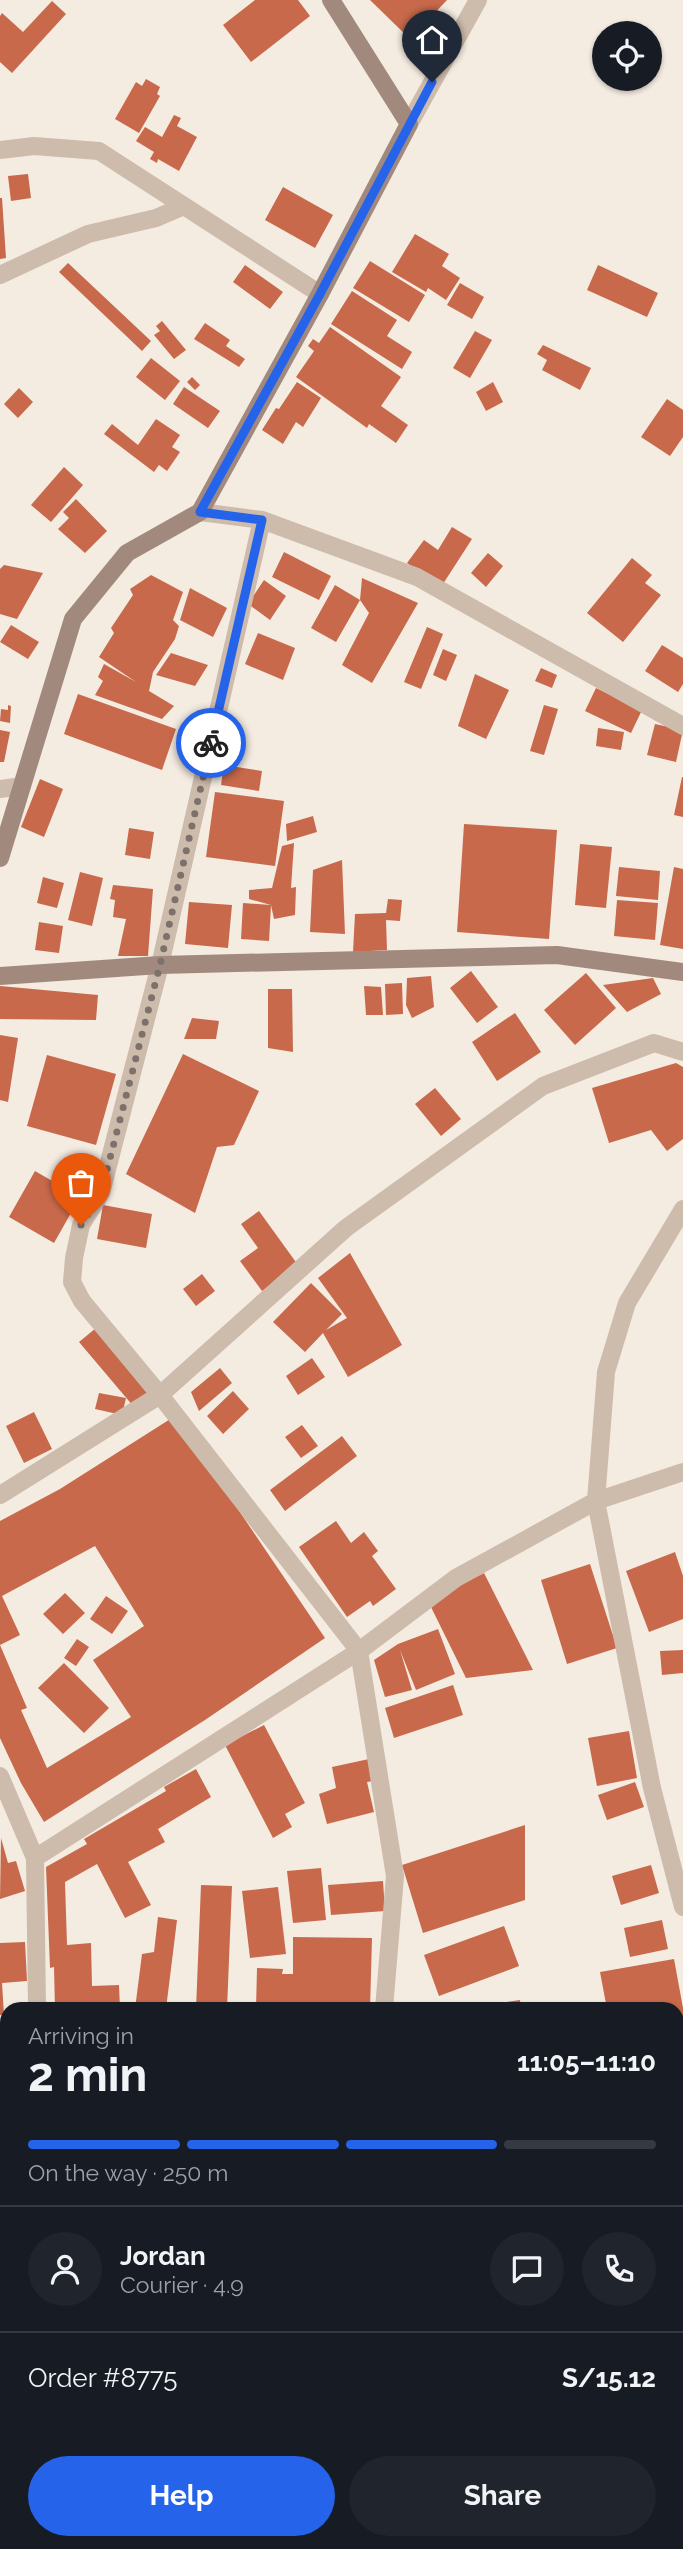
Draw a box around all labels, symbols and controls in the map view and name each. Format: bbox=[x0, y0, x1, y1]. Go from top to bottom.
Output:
pin bbox=[402, 10, 462, 82]
icon: home bbox=[413, 21, 451, 59]
map controls bbox=[592, 21, 662, 91]
button: locate bbox=[592, 21, 662, 91]
courier bbox=[176, 708, 246, 778]
icon: bike bbox=[192, 724, 230, 762]
pin bbox=[51, 1153, 111, 1225]
icon: bag bbox=[62, 1164, 100, 1202]
text: Arriving in bbox=[28, 2022, 134, 2049]
text: 11:05–11:10 bbox=[517, 2047, 656, 2077]
text: 2 min bbox=[28, 2048, 147, 2102]
text: On the way · 250 m bbox=[28, 2159, 228, 2186]
button: person bbox=[28, 2232, 102, 2306]
button: chat bbox=[490, 2232, 564, 2306]
button: phone bbox=[582, 2232, 656, 2306]
text: Jordan bbox=[120, 2241, 206, 2271]
text: Courier · 4.9 bbox=[120, 2271, 244, 2298]
text: Order #8775 bbox=[28, 2363, 177, 2393]
text: S/15.12 bbox=[562, 2363, 656, 2393]
button: Help bbox=[28, 2456, 335, 2536]
button: Share bbox=[349, 2456, 656, 2536]

